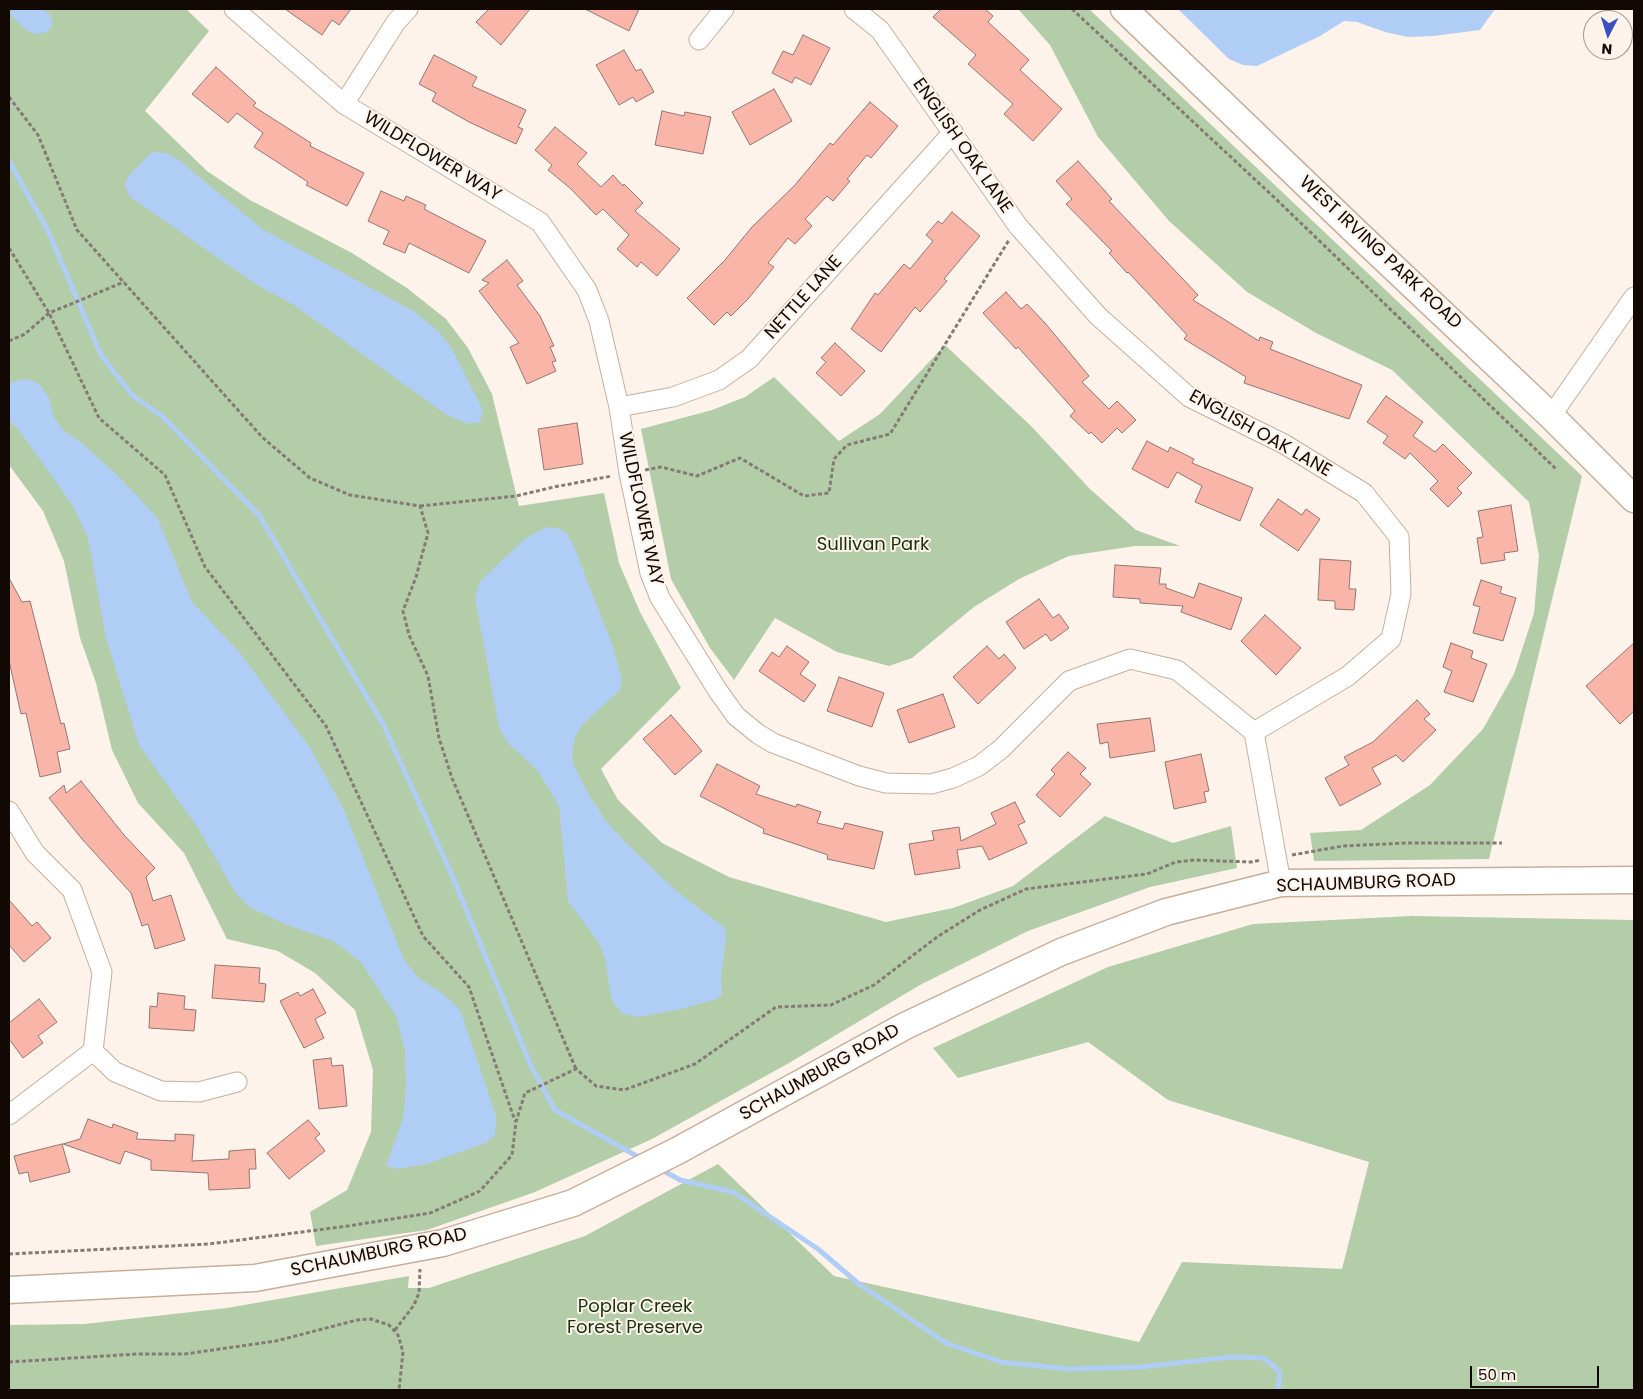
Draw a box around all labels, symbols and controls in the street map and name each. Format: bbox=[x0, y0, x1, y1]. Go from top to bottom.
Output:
north arrow bbox=[1583, 10, 1633, 60]
text: N bbox=[1601, 39, 1613, 59]
street label: ENGLISH OAK LANE bbox=[907, 74, 1017, 218]
street label: WILDFLOWER WAY bbox=[359, 108, 505, 206]
street label: WEST IRVING PARK ROAD bbox=[1294, 172, 1466, 334]
street label: NETTLE LANE bbox=[761, 252, 847, 344]
street label: ENGLISH OAK LANE bbox=[1185, 386, 1335, 482]
street label: WILDFLOWER WAY bbox=[613, 430, 667, 588]
park label: Sullivan Park bbox=[817, 534, 929, 556]
street label: SCHAUMBURG ROAD bbox=[1276, 870, 1456, 898]
street label: SCHAUMBURG ROAD bbox=[736, 1020, 904, 1126]
street label: SCHAUMBURG ROAD bbox=[289, 1224, 469, 1282]
park label: Poplar Creek Forest Preserve bbox=[567, 1296, 703, 1338]
scale bar bbox=[1473, 1356, 1602, 1388]
text: 50 m bbox=[1478, 1364, 1516, 1385]

